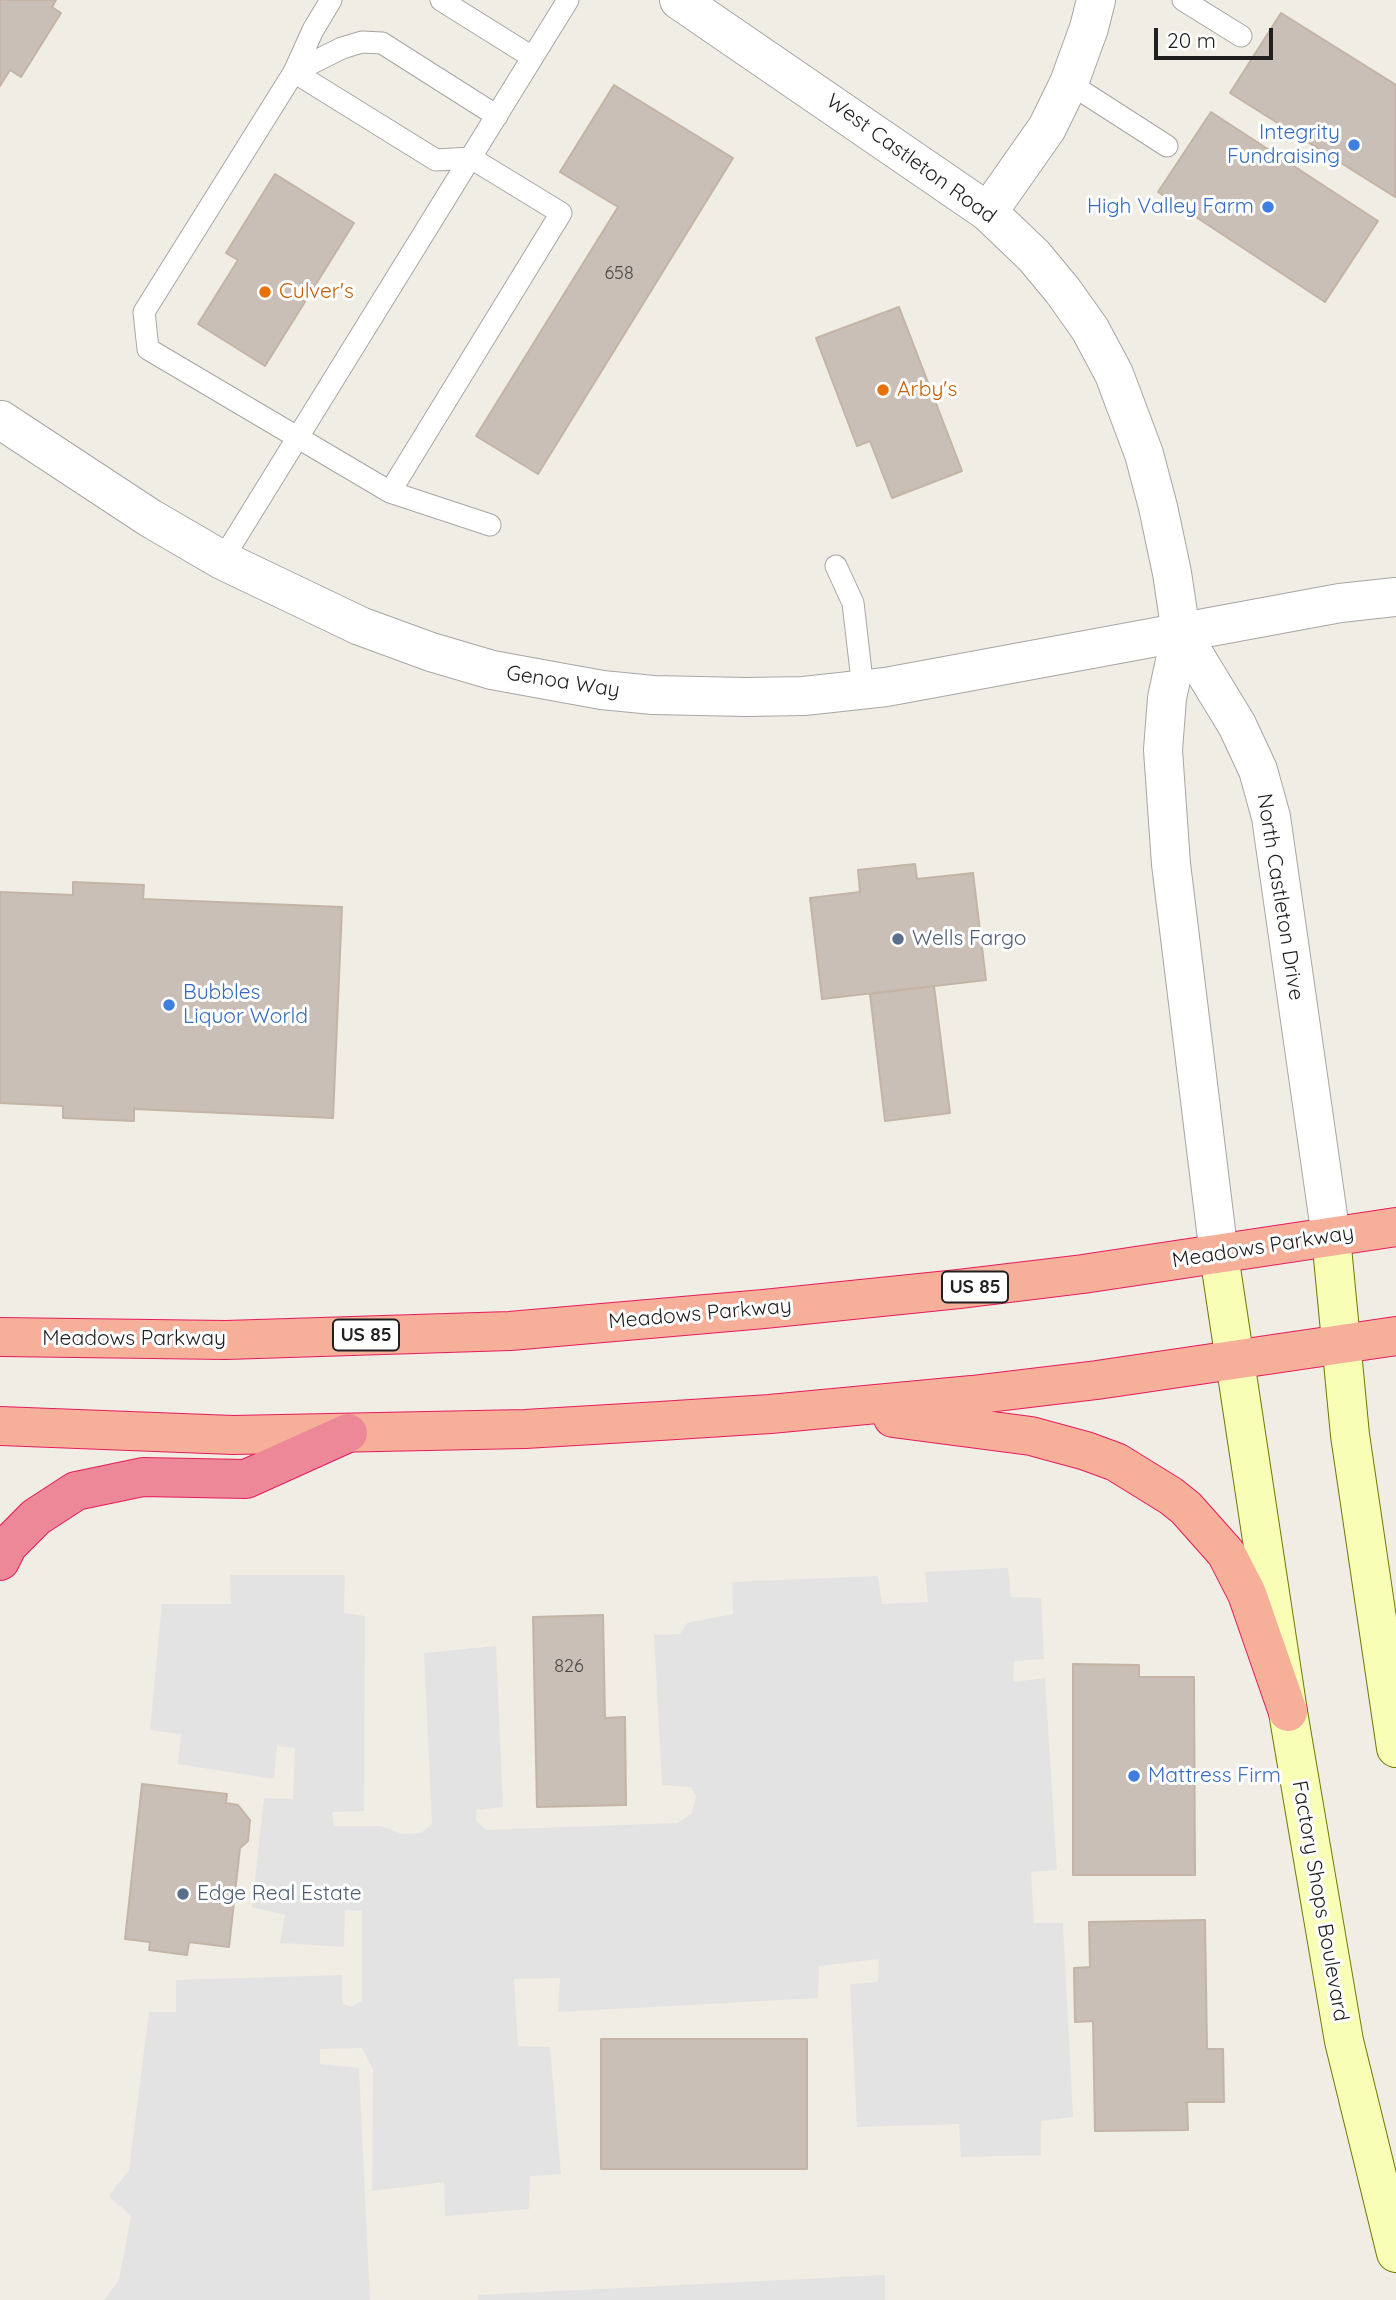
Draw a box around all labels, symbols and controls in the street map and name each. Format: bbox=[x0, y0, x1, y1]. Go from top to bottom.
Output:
scale bar bbox=[1158, 14, 1277, 58]
text: 20 m bbox=[1167, 27, 1216, 53]
street label: West Castleton Road bbox=[821, 89, 1001, 229]
place label: Integrity Fundraising bbox=[1227, 120, 1340, 170]
marker: Integrity Fundraising bbox=[1346, 137, 1362, 153]
place label: High Valley Farm bbox=[1087, 194, 1254, 220]
marker: High Valley Farm bbox=[1260, 199, 1276, 215]
house number: 658 bbox=[604, 263, 634, 285]
place label: Culver's bbox=[279, 279, 354, 305]
marker: Culver's bbox=[257, 284, 273, 300]
place label: Arby's bbox=[897, 377, 957, 403]
marker: Arby's bbox=[875, 382, 891, 398]
street label: Genoa Way bbox=[504, 661, 622, 703]
street label: North Castleton Drive bbox=[1251, 792, 1309, 1002]
place label: Wells Fargo bbox=[912, 926, 1026, 952]
marker: Wells Fargo bbox=[890, 931, 906, 947]
place label: Bubbles Liquor World bbox=[183, 980, 308, 1030]
marker: Bubbles Liquor World bbox=[161, 997, 177, 1013]
street label: Meadows Parkway bbox=[1170, 1220, 1356, 1274]
road number: US 85 bbox=[942, 1272, 1008, 1302]
street label: Meadows Parkway bbox=[607, 1293, 793, 1335]
road number: US 85 bbox=[333, 1320, 399, 1350]
street label: Meadows Parkway bbox=[42, 1326, 226, 1352]
house number: 826 bbox=[554, 1656, 584, 1678]
place label: Mattress Firm bbox=[1148, 1763, 1281, 1789]
marker: Mattress Firm bbox=[1126, 1768, 1142, 1784]
street label: Factory Shops Boulevard bbox=[1286, 1779, 1354, 2023]
place label: Edge Real Estate bbox=[197, 1881, 362, 1907]
marker: Edge Real Estate bbox=[175, 1886, 191, 1902]

